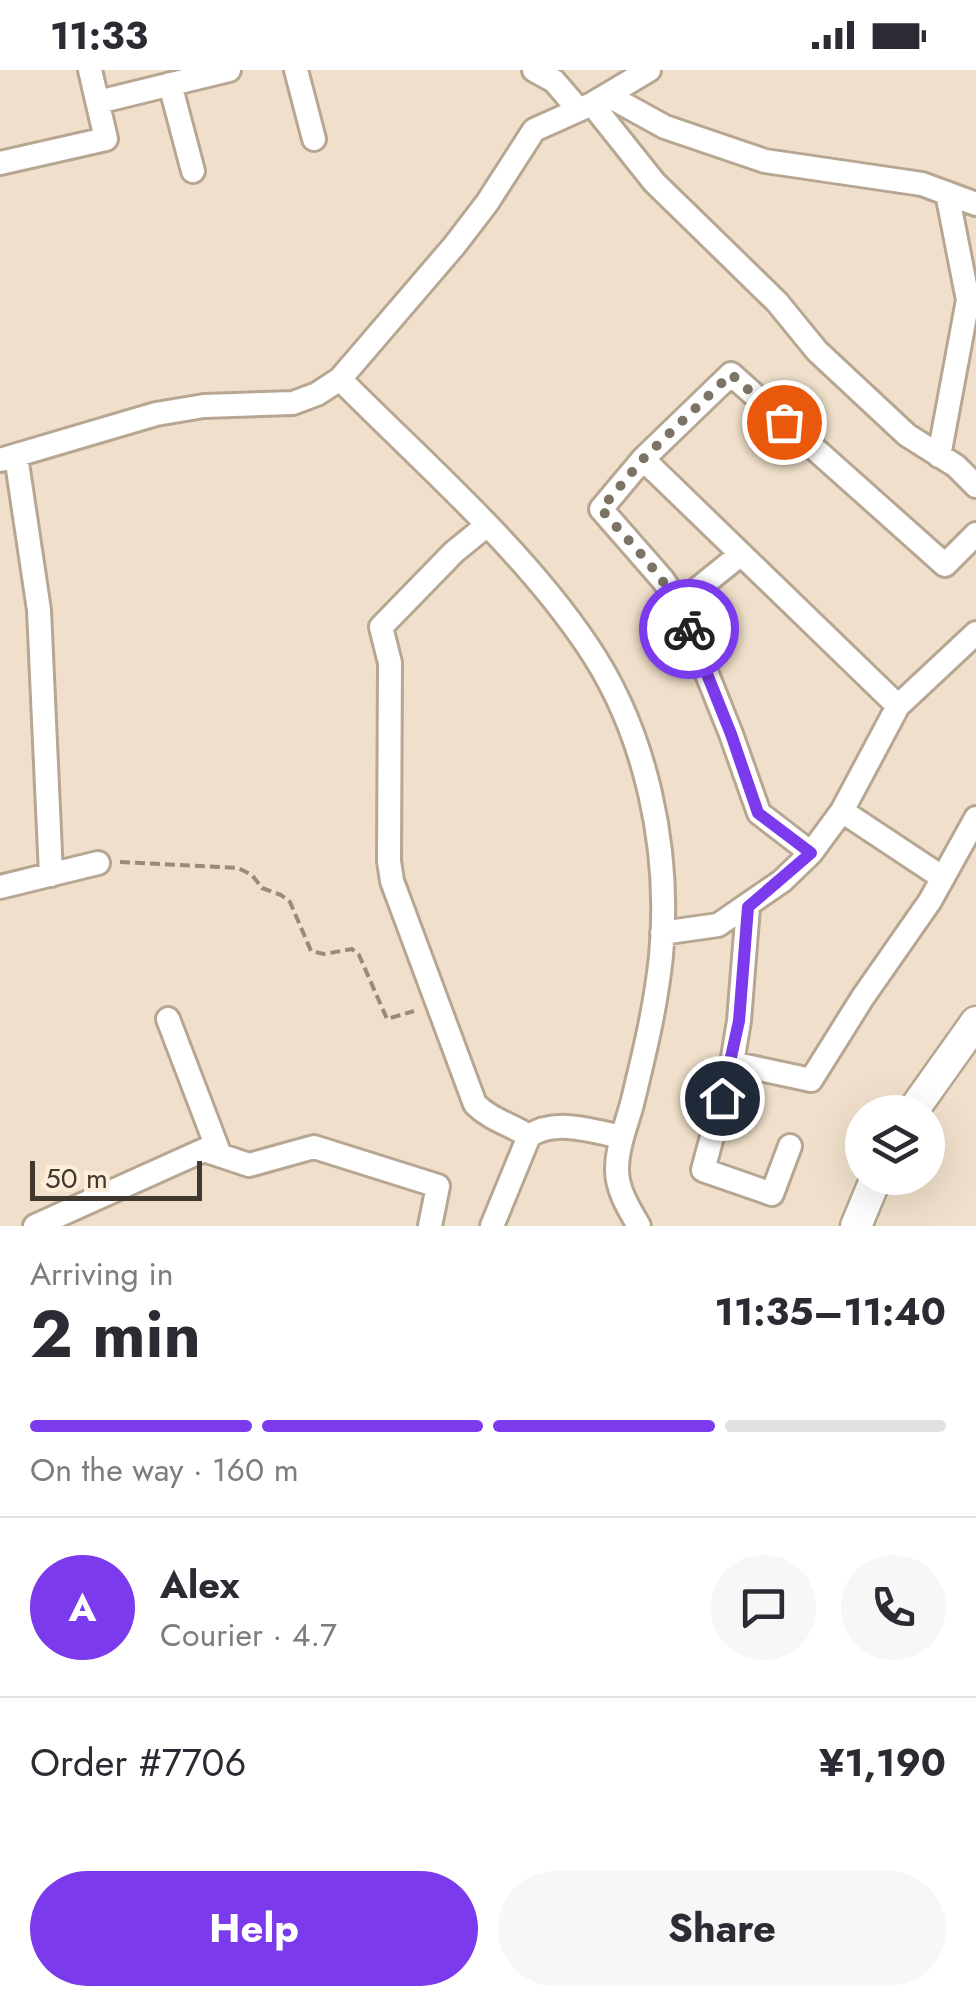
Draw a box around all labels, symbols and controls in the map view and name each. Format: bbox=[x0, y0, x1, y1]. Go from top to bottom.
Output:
text: 11:33 bbox=[50, 8, 148, 63]
pin bbox=[742, 380, 827, 465]
icon: bag bbox=[757, 395, 812, 450]
courier bbox=[639, 579, 739, 679]
icon: bike bbox=[662, 602, 717, 657]
pin bbox=[680, 1056, 765, 1141]
icon: home bbox=[695, 1071, 750, 1126]
map controls bbox=[845, 1095, 945, 1195]
button: layers bbox=[845, 1095, 945, 1195]
scale bar bbox=[30, 1156, 202, 1200]
text: 50 m bbox=[45, 1158, 108, 1199]
text: Arriving in bbox=[30, 1251, 174, 1297]
text: 11:35–11:40 bbox=[715, 1284, 946, 1339]
text: 2 min bbox=[30, 1287, 201, 1381]
text: On the way · 160 m bbox=[30, 1447, 299, 1493]
button: chat bbox=[711, 1555, 816, 1660]
button: phone bbox=[841, 1555, 946, 1660]
text: Alex bbox=[160, 1557, 240, 1612]
text: A bbox=[69, 1580, 96, 1635]
text: Courier · 4.7 bbox=[160, 1612, 337, 1658]
text: Order #7706 bbox=[30, 1735, 246, 1790]
text: ¥1,190 bbox=[819, 1735, 946, 1790]
button: Help bbox=[30, 1871, 478, 1986]
button: Share bbox=[498, 1871, 946, 1986]

